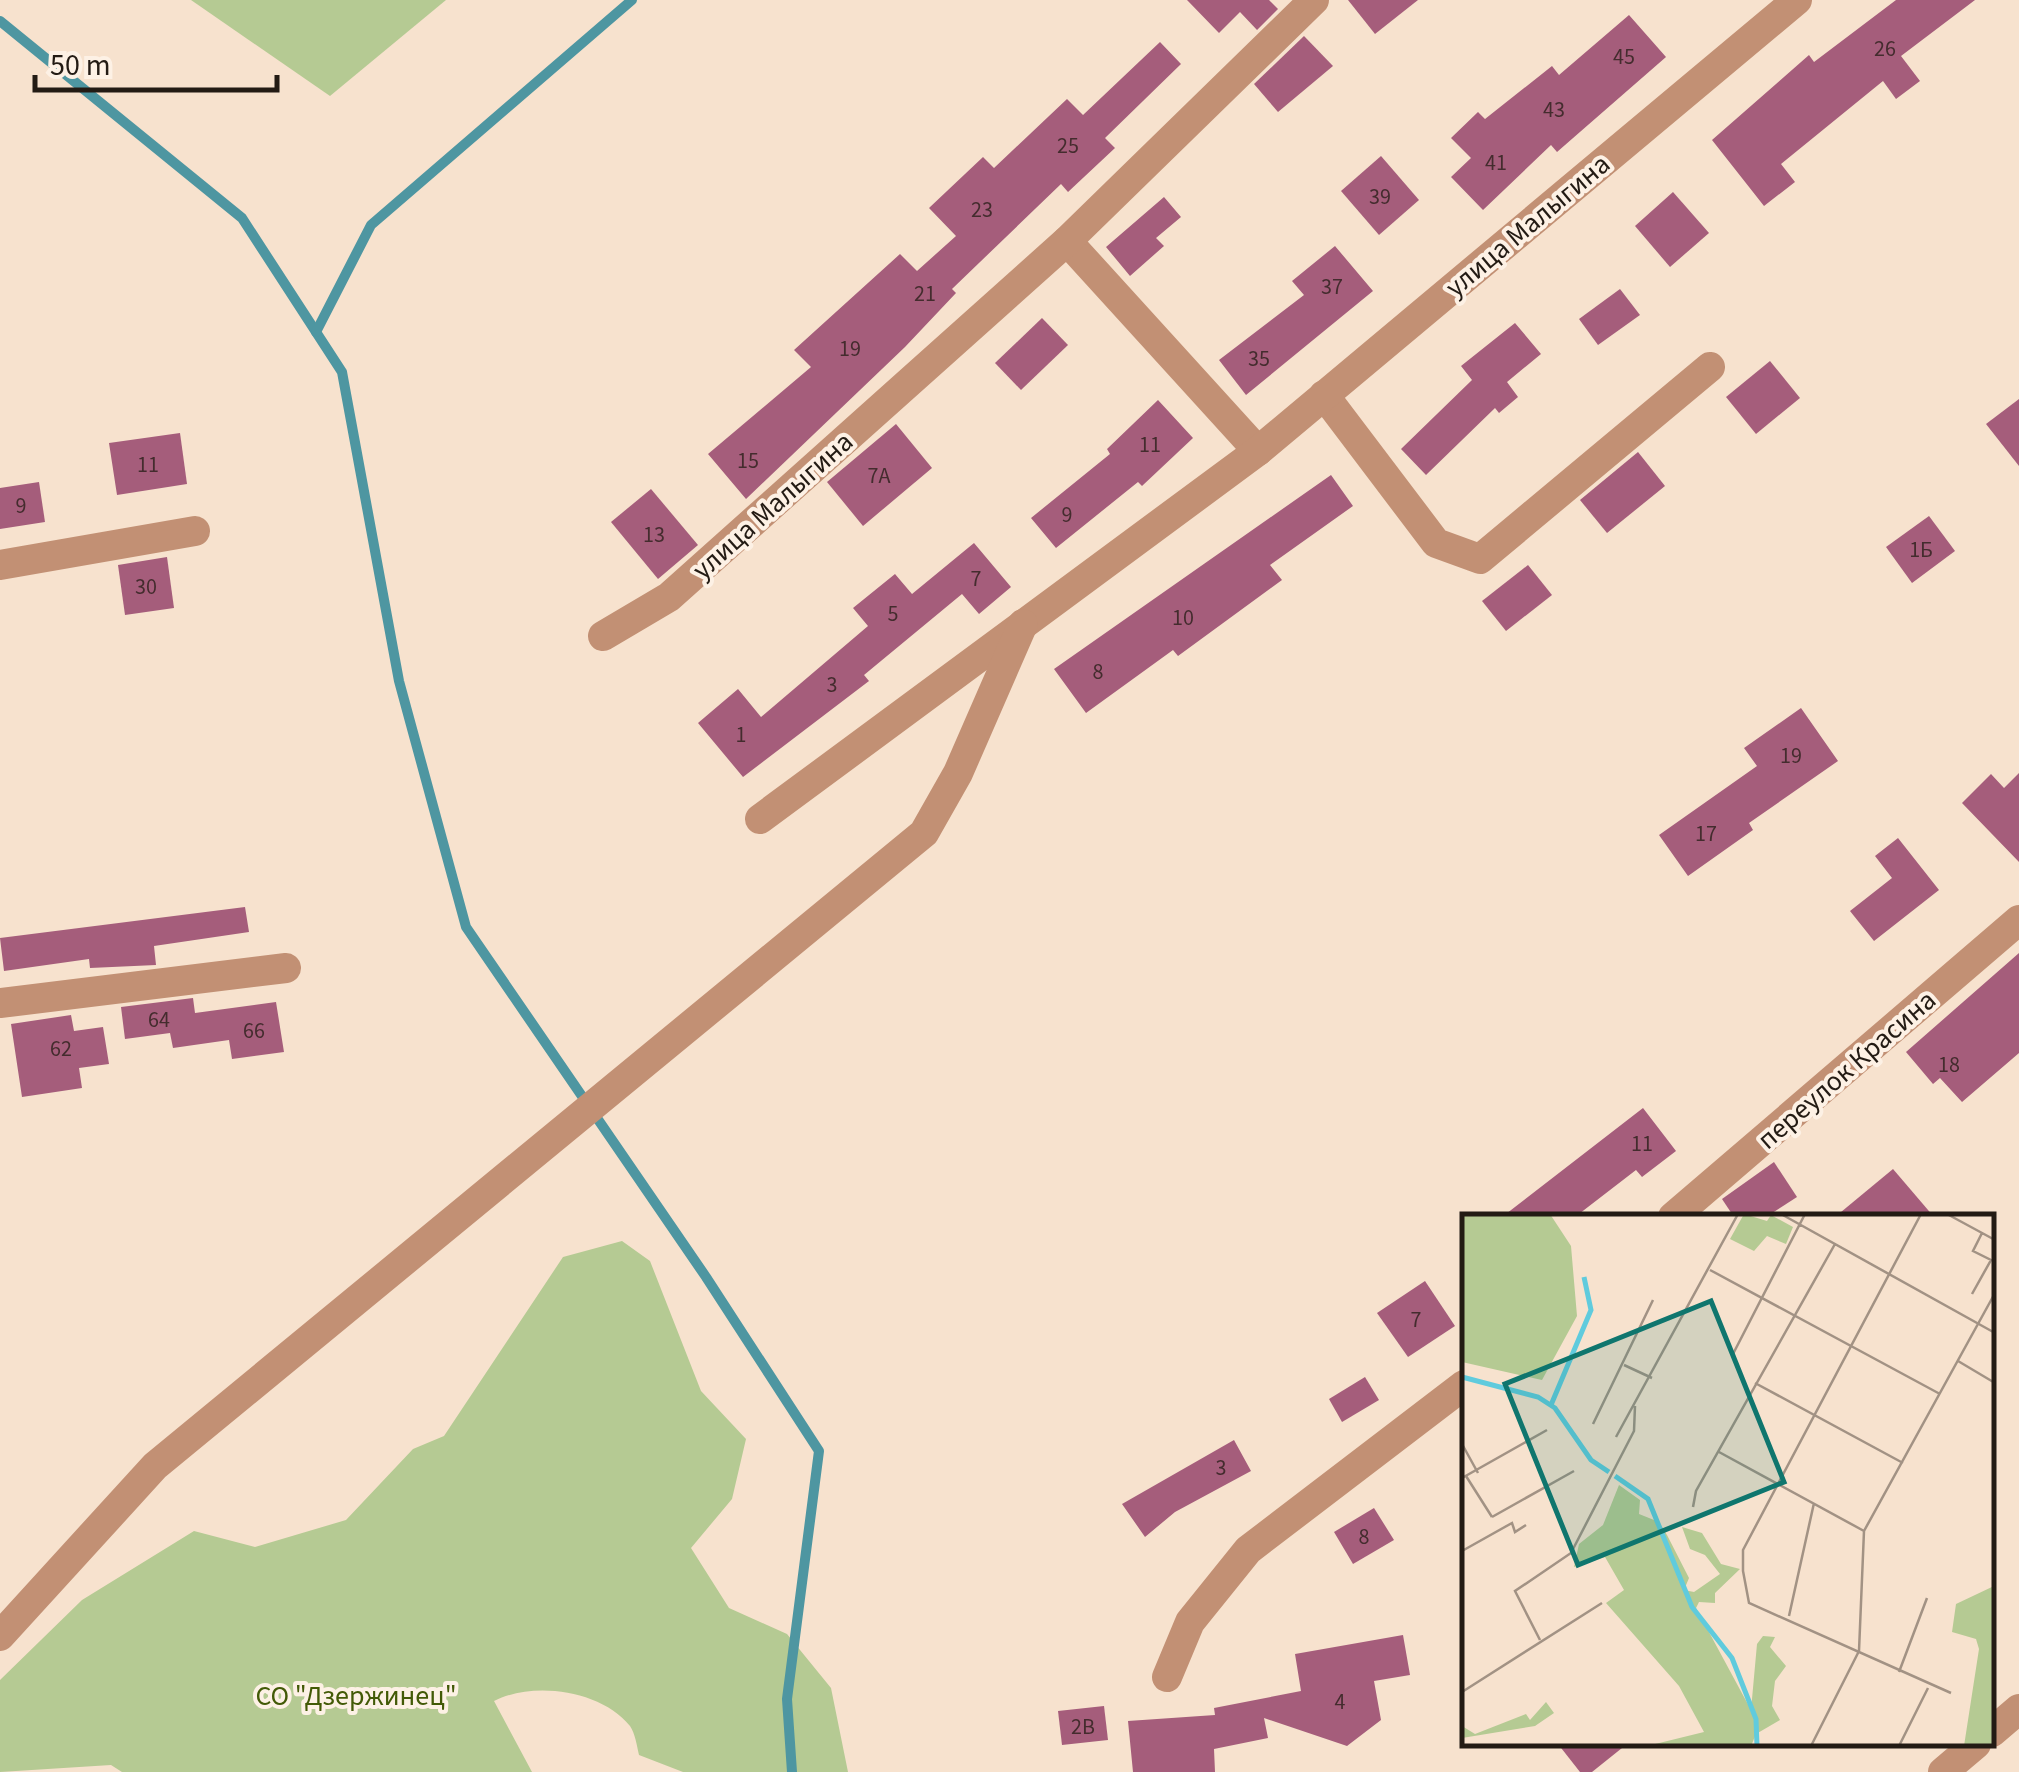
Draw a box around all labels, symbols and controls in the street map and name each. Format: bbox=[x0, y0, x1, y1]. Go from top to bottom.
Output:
scale bar bbox=[35, 30, 278, 92]
house number: 26 bbox=[1874, 33, 1896, 65]
house number: 45 bbox=[1613, 41, 1635, 73]
text: 50 m bbox=[50, 44, 111, 87]
house number: 43 bbox=[1543, 94, 1565, 126]
house number: 25 bbox=[1057, 130, 1079, 162]
street label: улица Малыгина bbox=[1437, 145, 1619, 307]
house number: 41 bbox=[1485, 147, 1507, 179]
house number: 39 bbox=[1369, 181, 1391, 213]
house number: 23 bbox=[971, 194, 993, 226]
house number: 37 bbox=[1321, 271, 1343, 303]
house number: 21 bbox=[914, 278, 936, 310]
house number: 19 bbox=[839, 333, 861, 365]
house number: 35 bbox=[1248, 343, 1270, 375]
street label: улица Малыгина bbox=[683, 422, 862, 589]
house number: 11 bbox=[1139, 429, 1161, 461]
house number: 15 bbox=[737, 445, 759, 477]
house number: 11 bbox=[137, 449, 159, 481]
house number: 7А bbox=[868, 460, 890, 492]
house number: 9 bbox=[16, 490, 26, 522]
house number: 9 bbox=[1062, 499, 1072, 531]
house number: 13 bbox=[643, 519, 665, 551]
house number: 1Б bbox=[1909, 534, 1933, 566]
house number: 7 bbox=[971, 563, 982, 595]
house number: 30 bbox=[135, 571, 157, 603]
house number: 5 bbox=[888, 598, 898, 630]
house number: 10 bbox=[1172, 602, 1194, 634]
house number: 8 bbox=[1093, 656, 1104, 688]
house number: 3 bbox=[827, 669, 837, 701]
house number: 1 bbox=[736, 719, 746, 751]
house number: 19 bbox=[1780, 740, 1802, 772]
house number: 17 bbox=[1695, 818, 1717, 850]
street label: переулок Красина bbox=[1749, 981, 1945, 1159]
house number: 64 bbox=[148, 1004, 170, 1036]
house number: 66 bbox=[243, 1015, 265, 1047]
house number: 62 bbox=[50, 1033, 72, 1065]
house number: 18 bbox=[1938, 1049, 1960, 1081]
house number: 11 bbox=[1631, 1128, 1653, 1160]
inset map bbox=[1462, 1214, 1994, 1747]
house number: 7 bbox=[1411, 1304, 1422, 1336]
house number: 3 bbox=[1216, 1452, 1226, 1484]
house number: 8 bbox=[1359, 1521, 1370, 1553]
park label: СО "Дзержинец" bbox=[255, 1676, 457, 1716]
house number: 4 bbox=[1335, 1686, 1346, 1718]
house number: 2В bbox=[1071, 1711, 1095, 1743]

